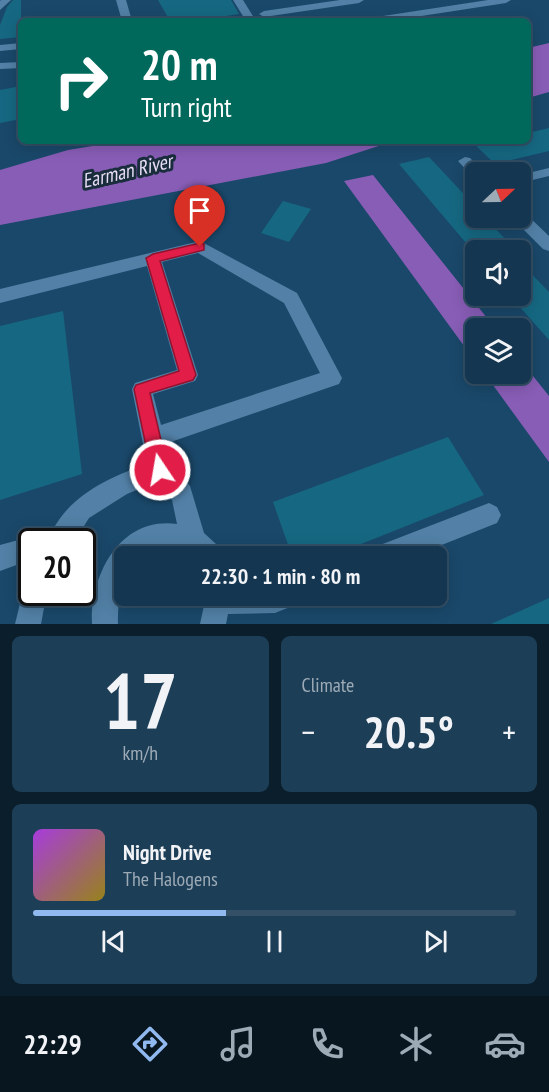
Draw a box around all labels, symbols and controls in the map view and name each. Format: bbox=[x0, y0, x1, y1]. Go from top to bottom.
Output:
text: 20 m bbox=[141, 37, 218, 92]
icon: right bbox=[42, 42, 120, 120]
text: Turn right bbox=[141, 90, 232, 124]
water label: Earman River bbox=[79, 147, 177, 194]
north arrow bbox=[465, 162, 531, 228]
map controls bbox=[465, 162, 531, 384]
pin bbox=[174, 185, 225, 247]
icon: arrive bbox=[183, 194, 216, 227]
button: sound bbox=[465, 240, 531, 306]
button: layers bbox=[465, 318, 531, 384]
position arrow bbox=[128, 438, 192, 502]
speed limit sign: 20 bbox=[18, 528, 96, 606]
text: 22:30 · 1 min · 80 m bbox=[201, 562, 360, 590]
text: 17 bbox=[103, 650, 178, 751]
text: Climate bbox=[302, 672, 354, 698]
text: 20.5° bbox=[364, 702, 454, 760]
text: − bbox=[302, 710, 315, 753]
text: + bbox=[502, 710, 516, 753]
text: km/h bbox=[123, 740, 158, 766]
text: Night Drive bbox=[123, 838, 212, 866]
text: The Halogens bbox=[123, 866, 218, 892]
icon: previous bbox=[97, 925, 130, 958]
icon: pause bbox=[258, 925, 291, 958]
icon: next bbox=[419, 925, 452, 958]
icon: directions bbox=[129, 1023, 171, 1065]
icon: music bbox=[217, 1023, 259, 1065]
icon: phone bbox=[306, 1023, 348, 1065]
icon: climate bbox=[395, 1023, 437, 1065]
icon: car bbox=[484, 1023, 526, 1065]
text: 22:29 bbox=[23, 1027, 82, 1061]

